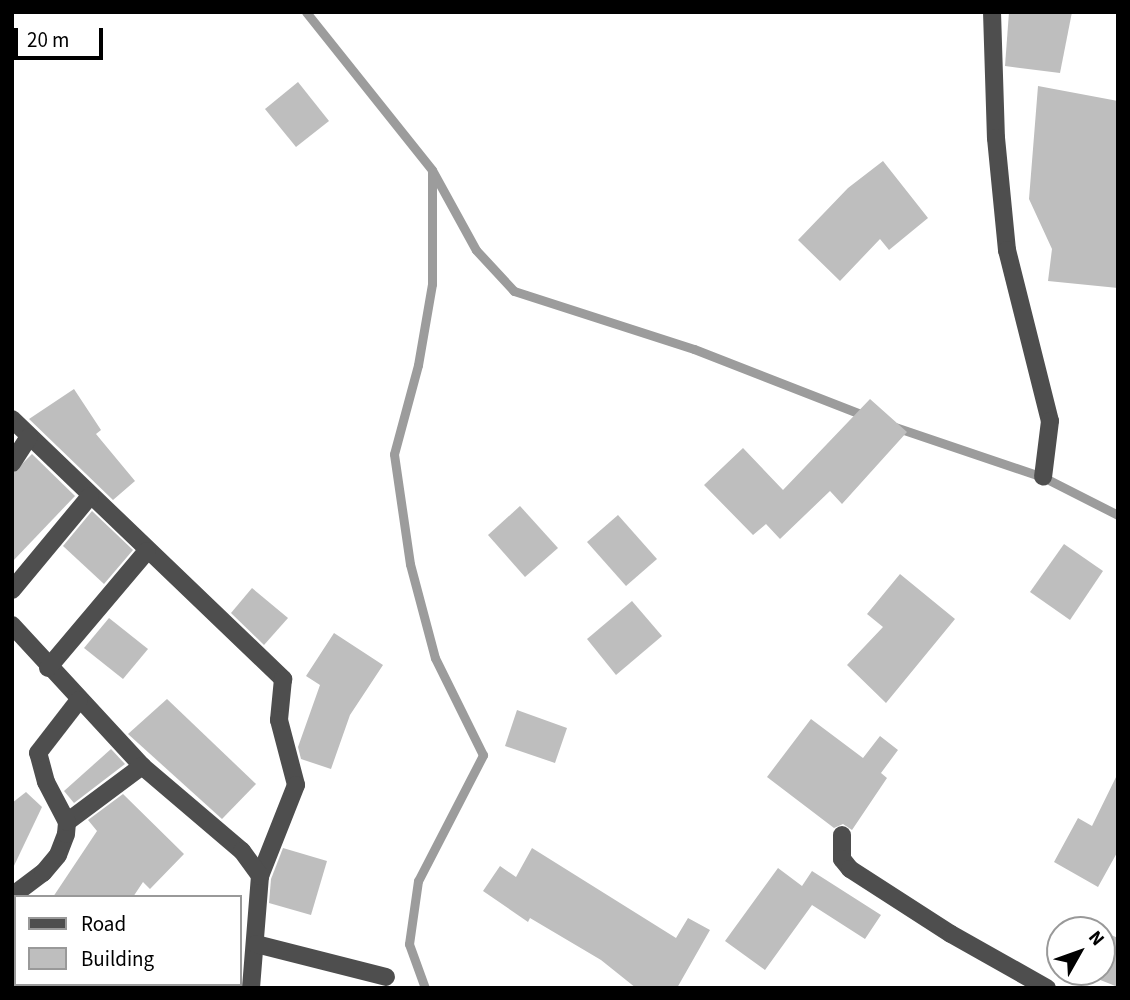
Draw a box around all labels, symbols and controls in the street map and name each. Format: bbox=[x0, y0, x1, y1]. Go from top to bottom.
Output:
scale bar bbox=[18, 14, 107, 58]
text: 20 m bbox=[27, 25, 69, 55]
legend bbox=[14, 895, 242, 986]
text: Road bbox=[81, 909, 126, 939]
north arrow bbox=[1046, 916, 1116, 986]
text: N bbox=[1082, 925, 1110, 952]
text: Building bbox=[81, 944, 154, 974]

